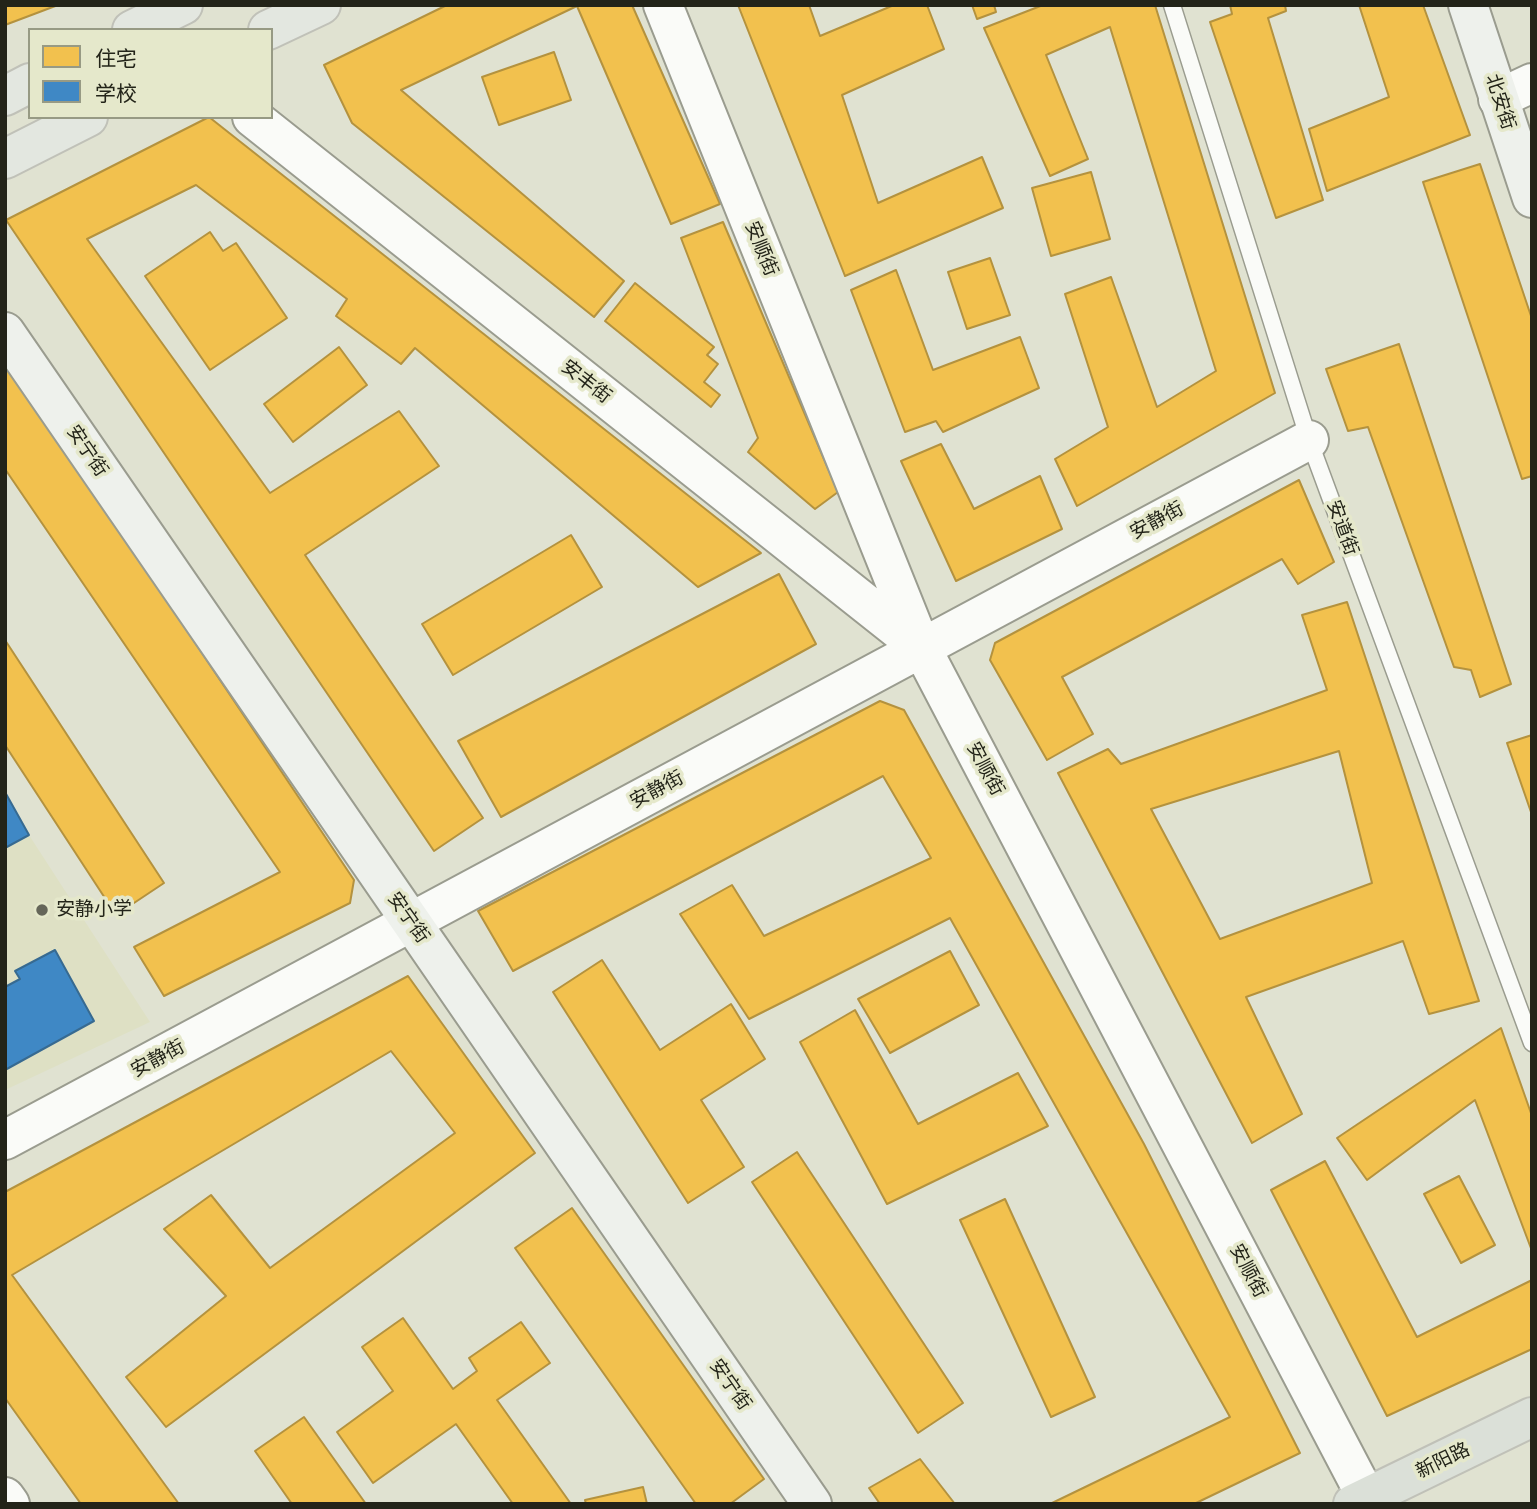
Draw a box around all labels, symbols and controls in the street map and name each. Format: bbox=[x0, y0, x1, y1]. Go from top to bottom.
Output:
legend bbox=[28, 28, 273, 119]
text: 住宅 bbox=[95, 45, 137, 72]
street label: 北安街 bbox=[1480, 71, 1520, 133]
text: 学校 bbox=[95, 80, 137, 107]
street label: 安顺街 bbox=[740, 218, 782, 280]
street label: 安丰街 bbox=[557, 355, 615, 409]
street label: 安宁街 bbox=[62, 421, 112, 481]
street label: 安道街 bbox=[1322, 497, 1362, 559]
street label: 安静街 bbox=[1126, 498, 1188, 544]
street label: 安顺街 bbox=[962, 738, 1008, 800]
street label: 安静街 bbox=[626, 767, 688, 813]
street label: 安宁街 bbox=[382, 888, 434, 948]
place label: 安静小学 bbox=[56, 899, 132, 921]
marker: 安静小学 bbox=[34, 902, 50, 918]
street label: 安静街 bbox=[127, 1036, 189, 1082]
street label: 安顺街 bbox=[1225, 1240, 1271, 1302]
street label: 安宁街 bbox=[704, 1355, 756, 1415]
street label: 新阳路 bbox=[1412, 1438, 1474, 1484]

